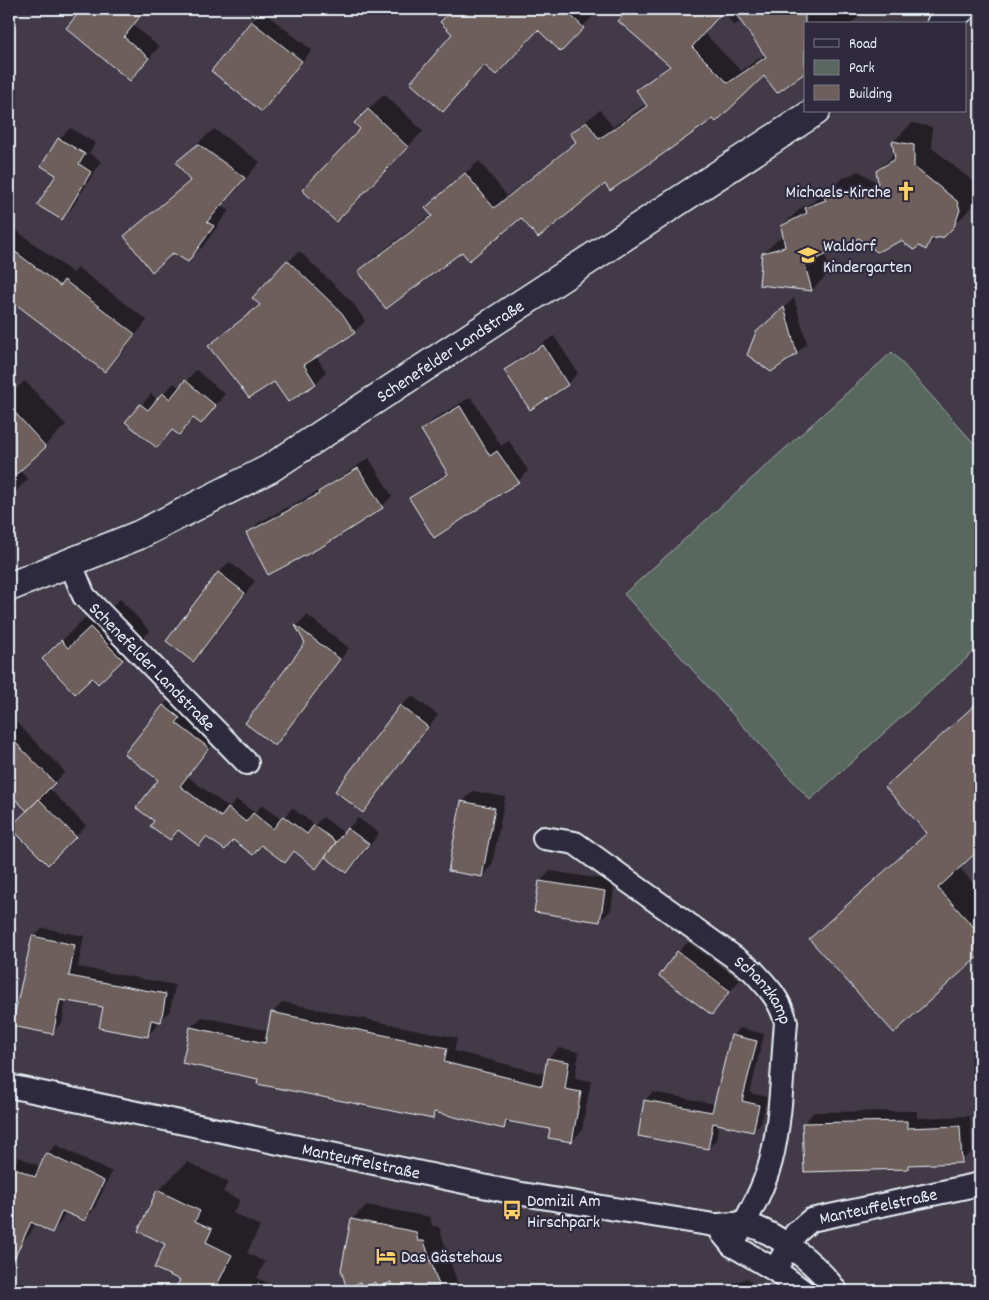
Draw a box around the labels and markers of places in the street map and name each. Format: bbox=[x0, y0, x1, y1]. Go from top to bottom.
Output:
church icon: Michaels-Kirche bbox=[895, 180, 917, 202]
place label: Michaels-Kirche bbox=[786, 181, 891, 206]
place label: Waldorf Kindergarten bbox=[823, 235, 912, 281]
school or university icon: Waldorf Kindergarten bbox=[797, 244, 819, 266]
place label: Domizil Am Hirschpark bbox=[527, 1190, 601, 1236]
bus stop icon: Domizil Am Hirschpark bbox=[501, 1199, 523, 1221]
hotel icon: Das Gästehaus bbox=[375, 1245, 397, 1267]
place label: Das Gästehaus bbox=[401, 1246, 503, 1271]

